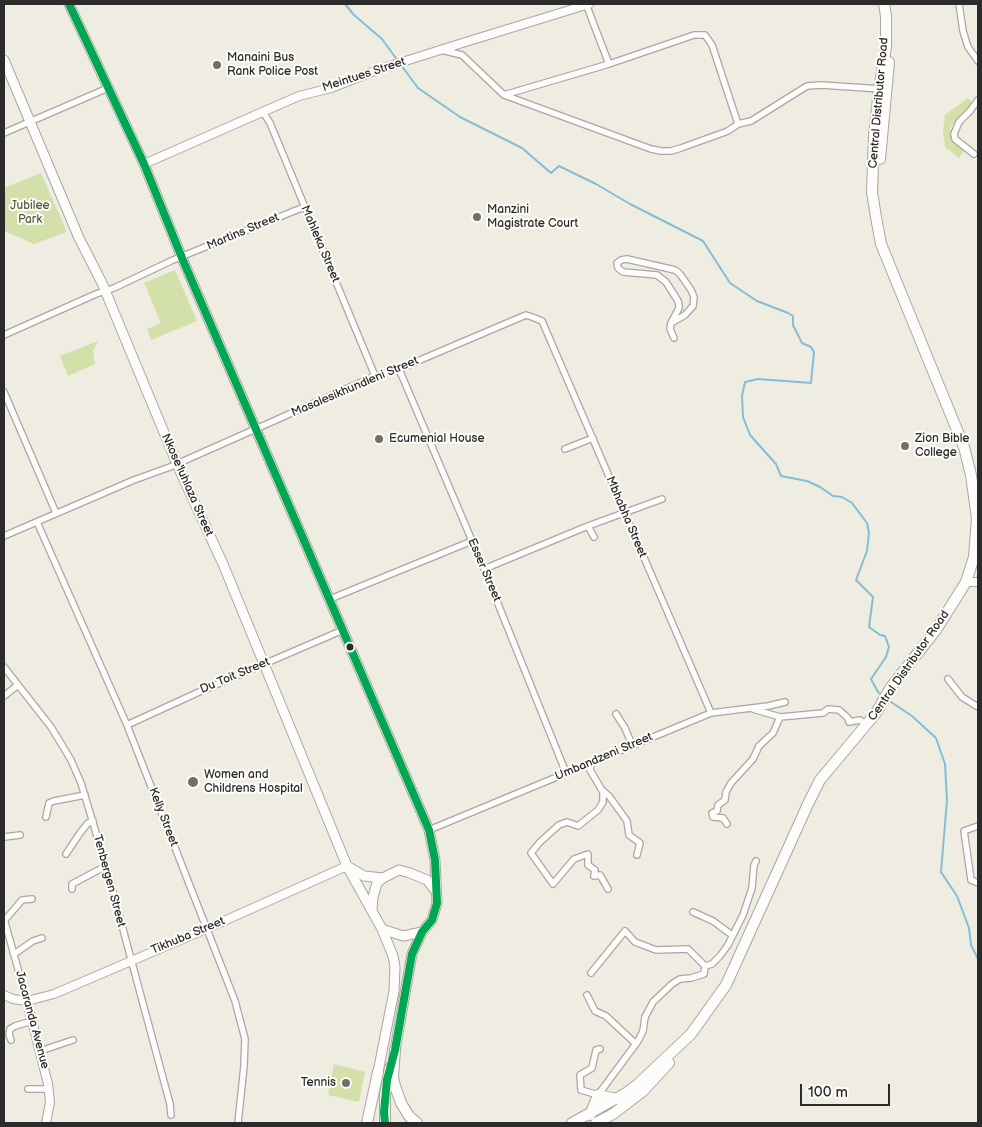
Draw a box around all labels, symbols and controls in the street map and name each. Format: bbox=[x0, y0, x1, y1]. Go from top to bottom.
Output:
street label: Central Distributor Road bbox=[866, 37, 892, 169]
place label: Manaini Bus Rank Police Post bbox=[227, 51, 318, 79]
street label: Meintues Street bbox=[321, 55, 407, 95]
marker: Manaini Bus Rank Police Post bbox=[211, 59, 223, 71]
park label: Jubilee Park bbox=[10, 199, 50, 227]
street label: Mahleka Street bbox=[297, 203, 343, 285]
place label: Manzini Magistrate Court bbox=[487, 203, 578, 231]
street label: Martins Street bbox=[205, 210, 281, 254]
marker: Manzini Magistrate Court bbox=[471, 211, 483, 223]
street label: Masalesikhundleni Street bbox=[289, 354, 421, 420]
street label: Nkose'luhlaza Street bbox=[158, 431, 216, 539]
place label: Ecumenial House bbox=[389, 432, 485, 446]
place label: Zion Bible College bbox=[915, 432, 969, 460]
marker: Ecumenial House bbox=[373, 433, 385, 445]
marker: Zion Bible College bbox=[899, 440, 911, 452]
street label: Mbhabha Street bbox=[602, 474, 650, 560]
street label: Esser Street bbox=[464, 536, 504, 604]
street label: Central Distributor Road bbox=[865, 608, 953, 724]
unlabelled marker bbox=[345, 642, 355, 652]
street label: Du Toit Street bbox=[198, 655, 272, 697]
street label: Umbandzeni Street bbox=[553, 730, 655, 784]
place label: Women and Childrens Hospital bbox=[204, 768, 303, 796]
marker: Women and Childrens Hospital bbox=[186, 775, 200, 789]
street label: Kelly Street bbox=[145, 786, 181, 848]
street label: Tenbergen Street bbox=[90, 833, 128, 929]
street label: Tikhuba Street bbox=[149, 914, 227, 958]
street label: Jacaranda Avenue bbox=[12, 969, 52, 1071]
scale bar bbox=[802, 1074, 892, 1106]
place label: Tennis bbox=[301, 1076, 336, 1090]
marker: Tennis bbox=[340, 1077, 352, 1089]
text: 100 m bbox=[808, 1083, 848, 1102]

